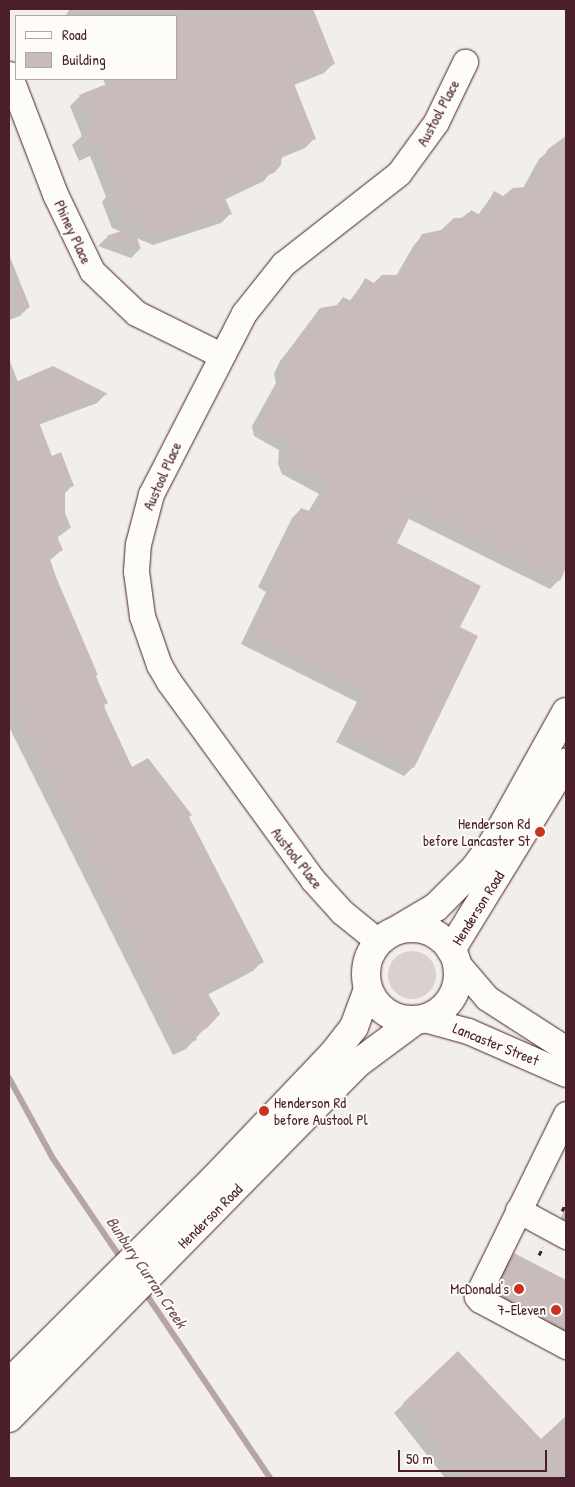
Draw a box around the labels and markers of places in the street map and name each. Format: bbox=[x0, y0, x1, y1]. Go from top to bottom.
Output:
place label: Henderson Rd before Lancaster St bbox=[423, 814, 530, 849]
marker: Henderson Rd before Lancaster St bbox=[534, 826, 546, 838]
place label: Henderson Rd before Austool Pl bbox=[274, 1093, 368, 1128]
marker: Henderson Rd before Austool Pl bbox=[258, 1105, 270, 1117]
place label: McDonald's bbox=[450, 1280, 509, 1298]
marker: McDonald's bbox=[513, 1283, 525, 1295]
place label: 7-Eleven bbox=[497, 1301, 546, 1319]
marker: 7-Eleven bbox=[550, 1304, 562, 1316]

